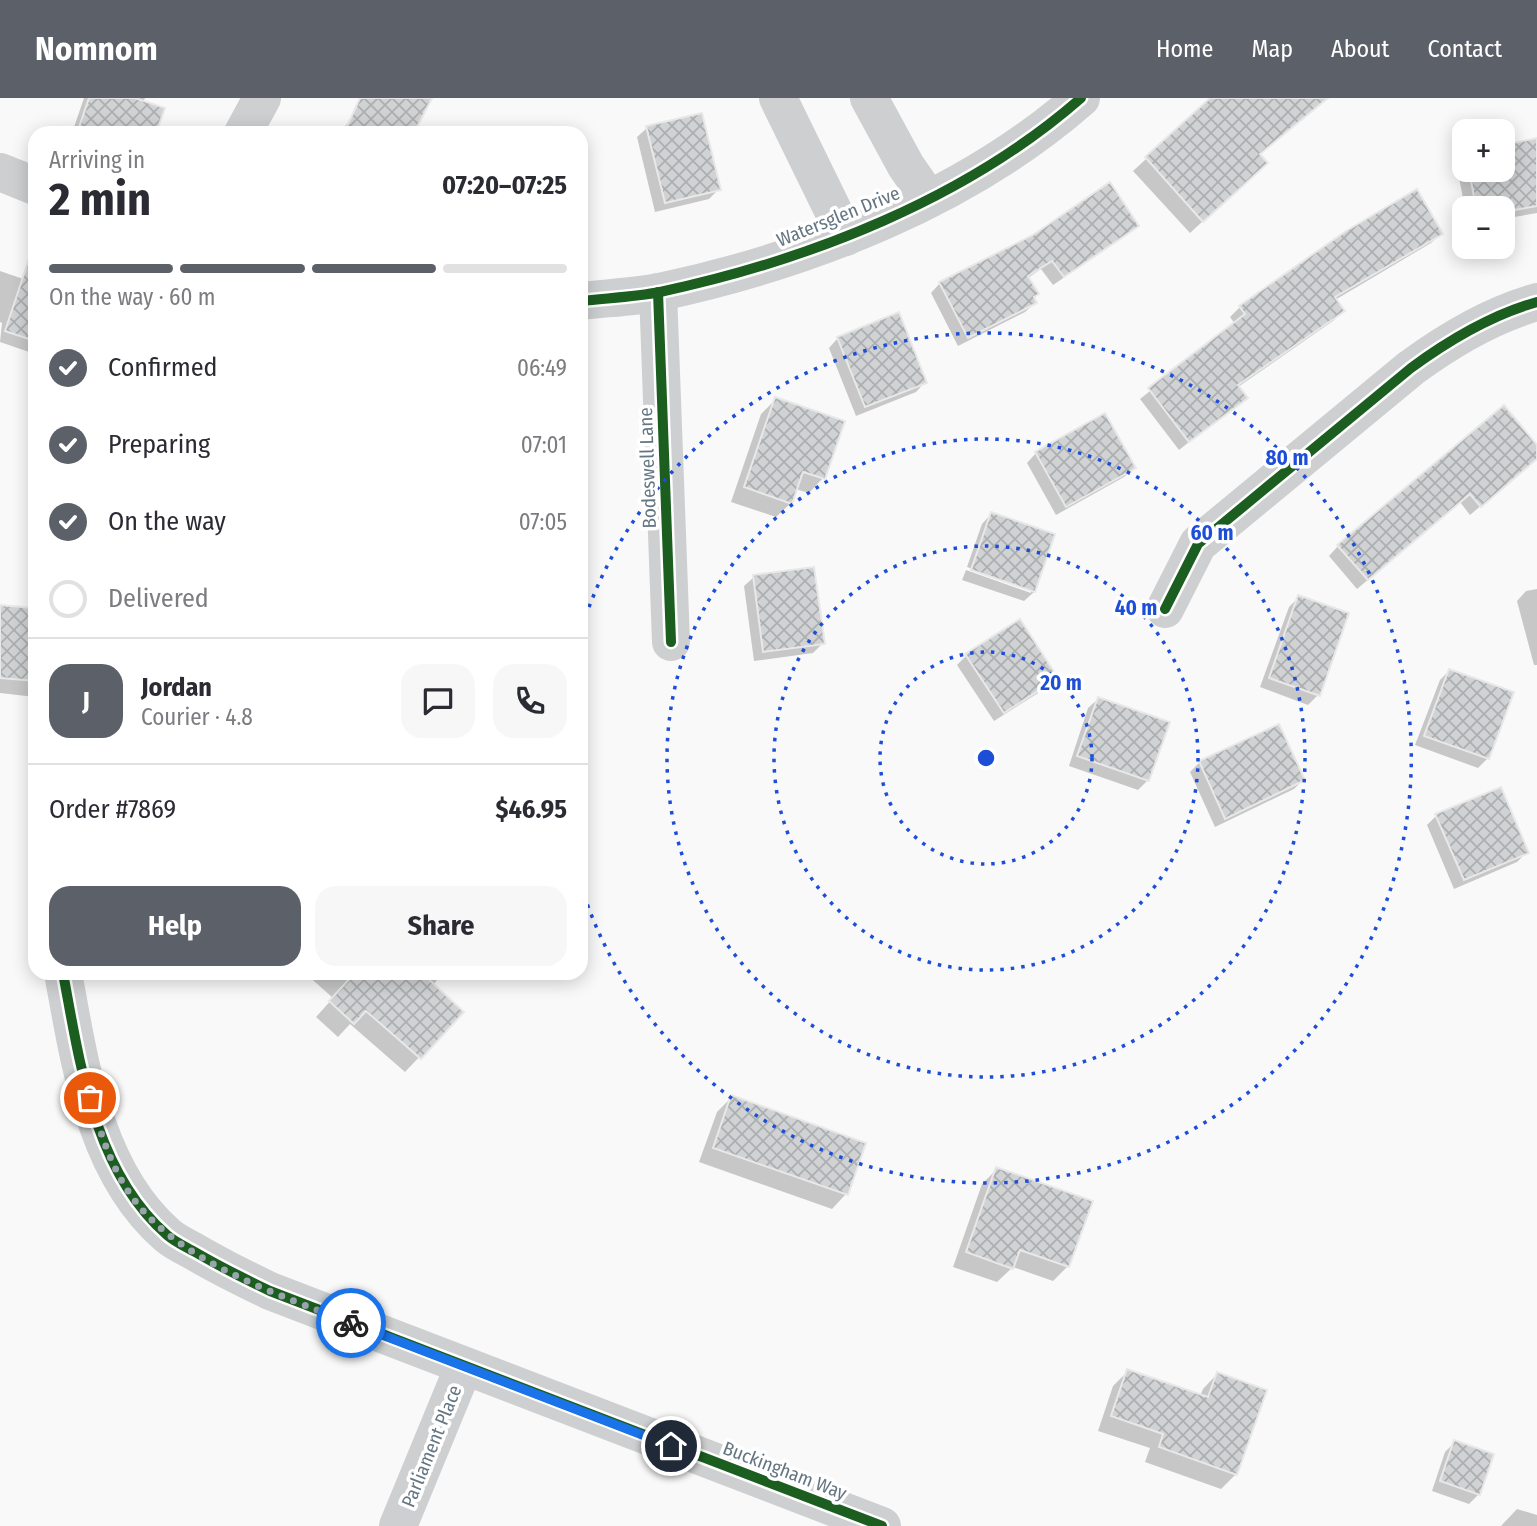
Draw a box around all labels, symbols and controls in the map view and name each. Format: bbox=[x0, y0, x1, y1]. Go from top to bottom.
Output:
text: Nomnom bbox=[35, 29, 158, 69]
text: Home bbox=[1156, 35, 1213, 63]
text: Map bbox=[1251, 35, 1293, 63]
text: About bbox=[1331, 35, 1389, 63]
text: Contact bbox=[1427, 35, 1502, 63]
map controls bbox=[1452, 119, 1515, 259]
button: + bbox=[1452, 119, 1515, 182]
text: Arriving in bbox=[49, 146, 145, 174]
text: 07:20–07:25 bbox=[442, 170, 567, 201]
text: 2 min bbox=[49, 172, 151, 227]
street label: Watersglen Drive bbox=[773, 181, 903, 252]
button: − bbox=[1452, 196, 1515, 259]
text: On the way · 60 m bbox=[49, 283, 216, 311]
icon: check bbox=[49, 349, 87, 387]
text: Confirmed bbox=[108, 352, 218, 383]
text: 06:49 bbox=[517, 354, 567, 382]
street label: Bodeswell Lane bbox=[634, 407, 661, 529]
icon: check bbox=[49, 426, 87, 464]
text: Preparing bbox=[108, 429, 210, 460]
text: 07:01 bbox=[521, 431, 567, 459]
text: 80 m bbox=[1266, 445, 1308, 471]
icon: check bbox=[49, 503, 87, 541]
text: On the way bbox=[108, 506, 226, 537]
text: 07:05 bbox=[519, 508, 567, 536]
text: 60 m bbox=[1191, 520, 1233, 546]
text: Delivered bbox=[108, 583, 209, 614]
text: 40 m bbox=[1115, 595, 1157, 621]
button: chat bbox=[401, 664, 475, 738]
button: phone bbox=[493, 664, 567, 738]
text: 20 m bbox=[1039, 670, 1082, 696]
text: Jordan bbox=[141, 672, 212, 703]
text: J bbox=[82, 686, 90, 717]
text: Courier · 4.8 bbox=[141, 703, 253, 731]
centre of rings bbox=[974, 746, 998, 770]
text: Order #7869 bbox=[49, 794, 176, 825]
text: $46.95 bbox=[495, 794, 567, 825]
button: Help bbox=[49, 886, 301, 966]
button: Share bbox=[315, 886, 567, 966]
pin bbox=[60, 1068, 120, 1128]
icon: bag bbox=[71, 1079, 109, 1117]
courier bbox=[316, 1288, 386, 1358]
icon: bike bbox=[332, 1304, 370, 1342]
street label: Parliament Place bbox=[396, 1382, 466, 1511]
pin bbox=[641, 1416, 701, 1476]
icon: home bbox=[652, 1427, 690, 1465]
street label: Buckingham Way bbox=[720, 1436, 850, 1505]

